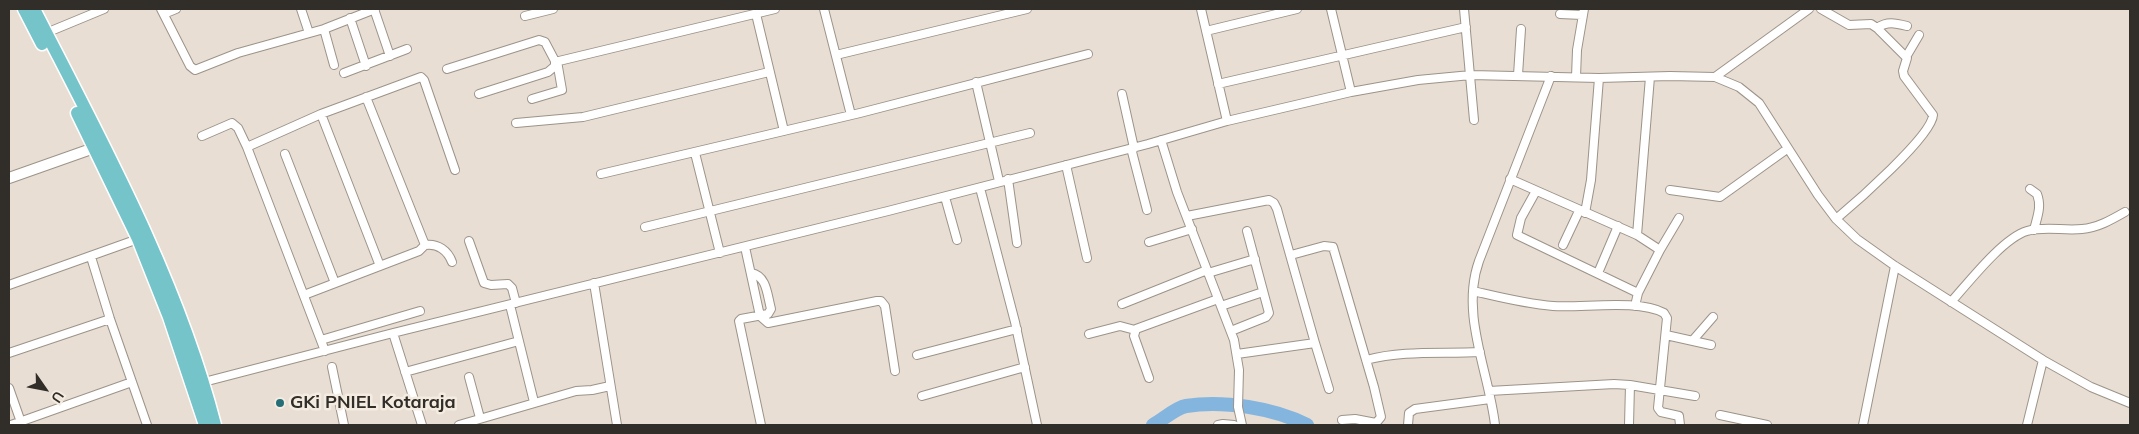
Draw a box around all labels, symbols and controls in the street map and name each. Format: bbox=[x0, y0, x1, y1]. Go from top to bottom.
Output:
north arrow bbox=[20, 364, 70, 414]
text: U bbox=[47, 388, 68, 406]
place label: GKi PNIEL Kotaraja bbox=[290, 392, 456, 414]
marker: GKi PNIEL Kotaraja bbox=[274, 397, 286, 409]

